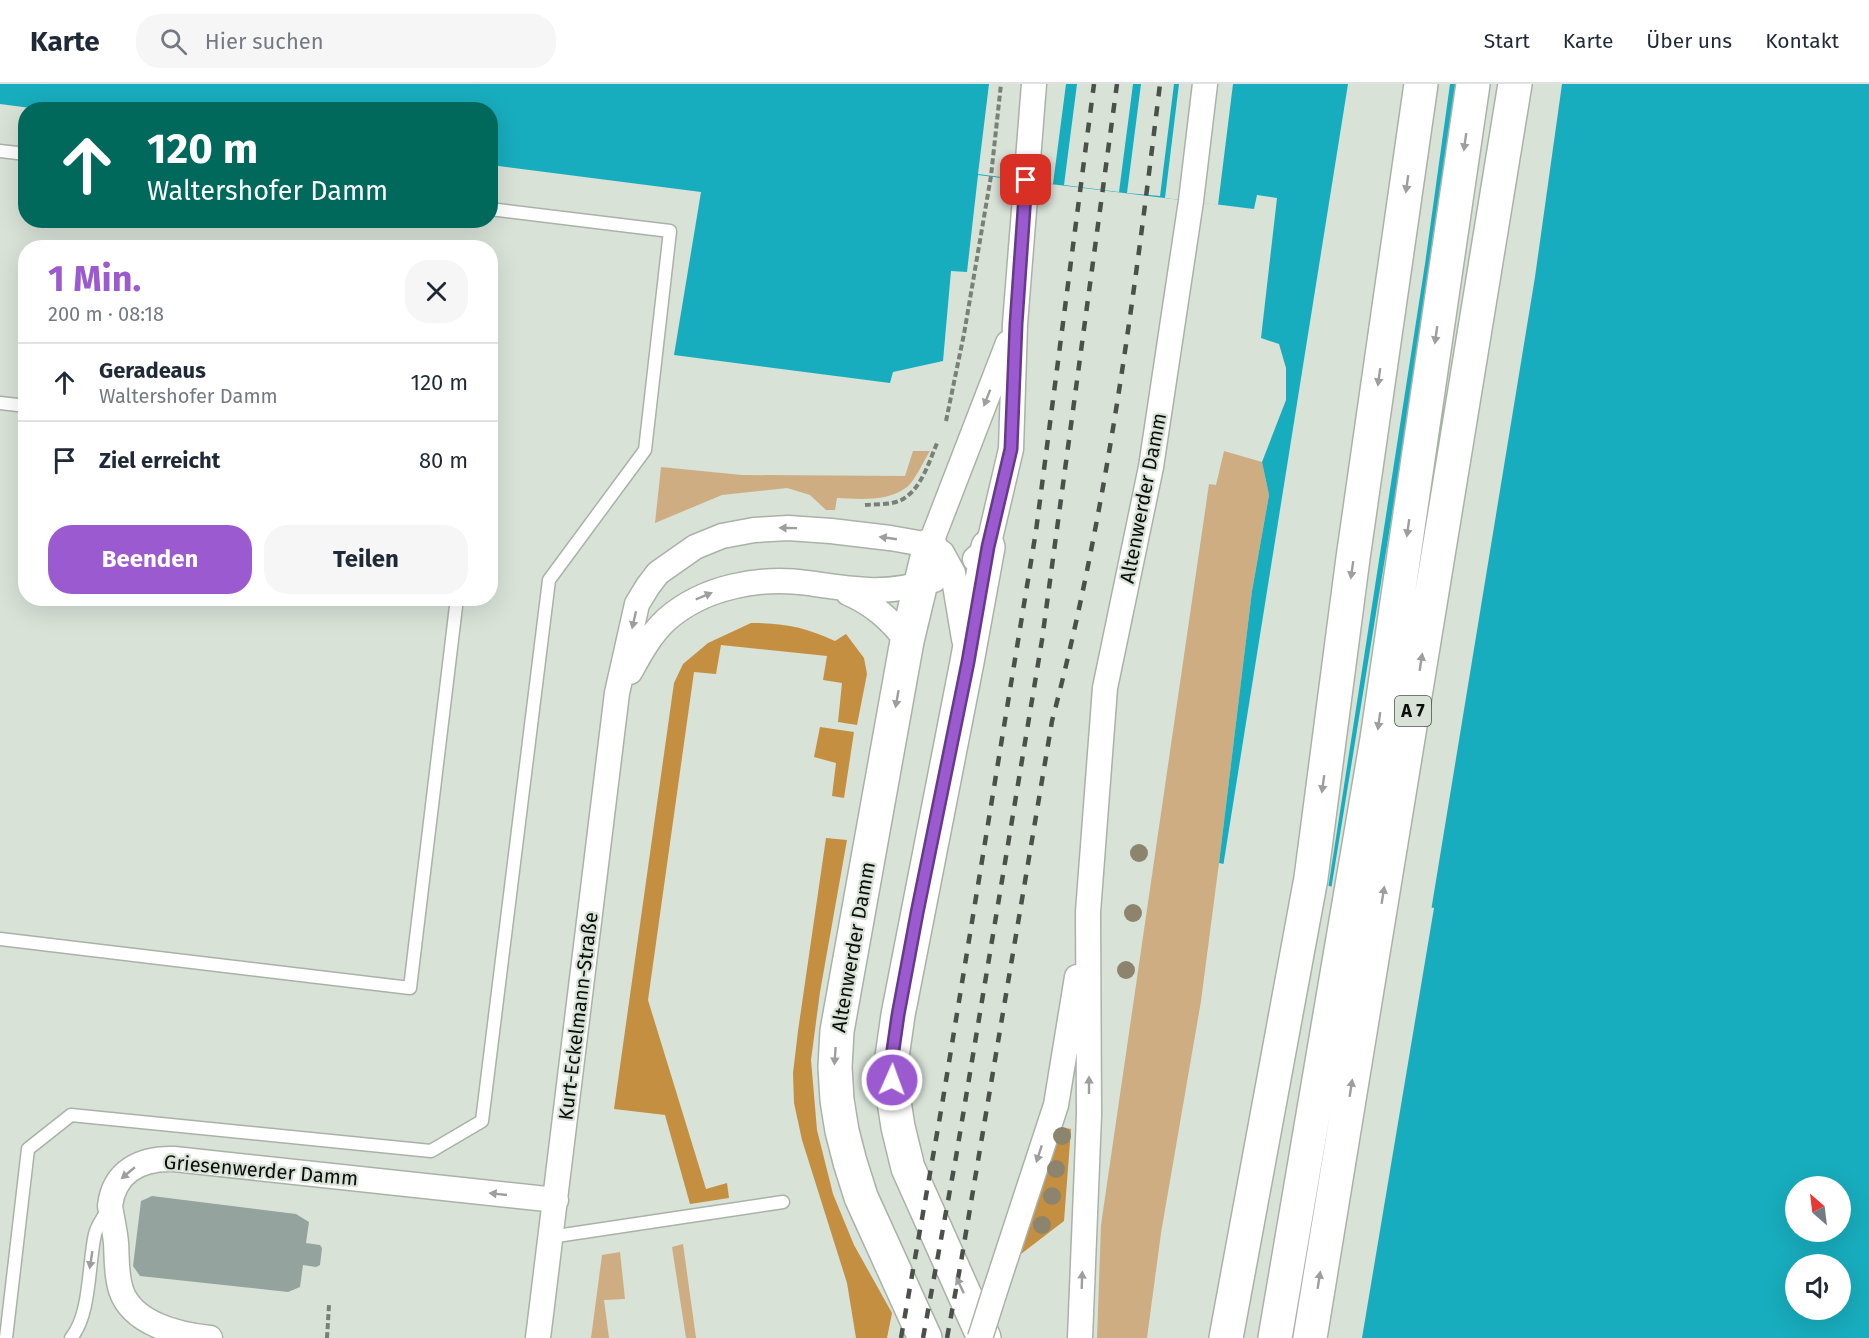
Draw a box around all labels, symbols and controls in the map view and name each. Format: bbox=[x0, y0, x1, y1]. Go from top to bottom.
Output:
search box bbox=[136, 14, 556, 68]
text: Karte bbox=[30, 25, 100, 58]
icon: search bbox=[157, 25, 190, 58]
text: Hier suchen bbox=[205, 28, 324, 55]
text: Start bbox=[1484, 28, 1530, 54]
text: Karte bbox=[1563, 28, 1613, 54]
text: Über uns bbox=[1646, 28, 1732, 54]
text: Kontakt bbox=[1765, 28, 1839, 54]
text: 120 m bbox=[147, 124, 258, 174]
icon: ahead bbox=[48, 126, 126, 204]
one-way arrow bbox=[1460, 132, 1469, 151]
pin bbox=[1000, 154, 1051, 205]
icon: arrive bbox=[1009, 163, 1042, 196]
one-way arrow bbox=[1402, 174, 1411, 193]
text: Waltershofer Damm bbox=[147, 175, 388, 207]
text: 1 Min. bbox=[48, 257, 141, 301]
button: close bbox=[405, 260, 468, 323]
text: 200 m · 08:18 bbox=[48, 302, 164, 326]
one-way arrow bbox=[1432, 325, 1441, 344]
text: Geradeaus bbox=[99, 357, 206, 384]
icon: ahead bbox=[48, 366, 81, 399]
one-way arrow bbox=[1375, 367, 1384, 386]
text: 120 m bbox=[411, 369, 468, 396]
text: Waltershofer Damm bbox=[99, 384, 278, 408]
one-way arrow bbox=[982, 390, 992, 408]
street label: Altenwerder Damm bbox=[1115, 411, 1171, 585]
icon: arrive bbox=[48, 444, 81, 477]
text: Ziel erreicht bbox=[99, 447, 220, 474]
text: 80 m bbox=[419, 447, 468, 474]
one-way arrow bbox=[1403, 518, 1412, 537]
one-way arrow bbox=[778, 524, 797, 533]
button: Beenden bbox=[48, 525, 252, 594]
button: Teilen bbox=[264, 525, 468, 594]
one-way arrow bbox=[879, 533, 898, 542]
one-way arrow bbox=[1347, 560, 1357, 579]
one-way arrow bbox=[695, 591, 713, 600]
one-way arrow bbox=[628, 611, 638, 629]
one-way arrow bbox=[1417, 652, 1426, 671]
one-way arrow bbox=[892, 689, 901, 708]
road number: A 7 bbox=[1395, 696, 1431, 726]
one-way arrow bbox=[1375, 711, 1384, 730]
one-way arrow bbox=[1319, 774, 1328, 793]
street label: Altenwerder Damm bbox=[826, 860, 880, 1034]
one-way arrow bbox=[1378, 886, 1387, 905]
street label: Kurt-Eckelmann-Straße bbox=[553, 911, 603, 1121]
one-way arrow bbox=[831, 1047, 840, 1066]
position arrow bbox=[860, 1048, 924, 1112]
one-way arrow bbox=[1084, 1075, 1094, 1094]
one-way arrow bbox=[1346, 1078, 1355, 1097]
one-way arrow bbox=[1034, 1145, 1044, 1163]
street label: Griesenwerder Damm bbox=[163, 1150, 359, 1190]
one-way arrow bbox=[120, 1166, 136, 1179]
north arrow bbox=[1785, 1176, 1851, 1242]
map controls bbox=[1785, 1176, 1851, 1320]
one-way arrow bbox=[488, 1189, 507, 1198]
one-way arrow bbox=[86, 1251, 95, 1270]
button: sound bbox=[1785, 1254, 1851, 1320]
one-way arrow bbox=[1078, 1270, 1087, 1289]
one-way arrow bbox=[1315, 1271, 1324, 1290]
one-way arrow bbox=[955, 1277, 964, 1294]

